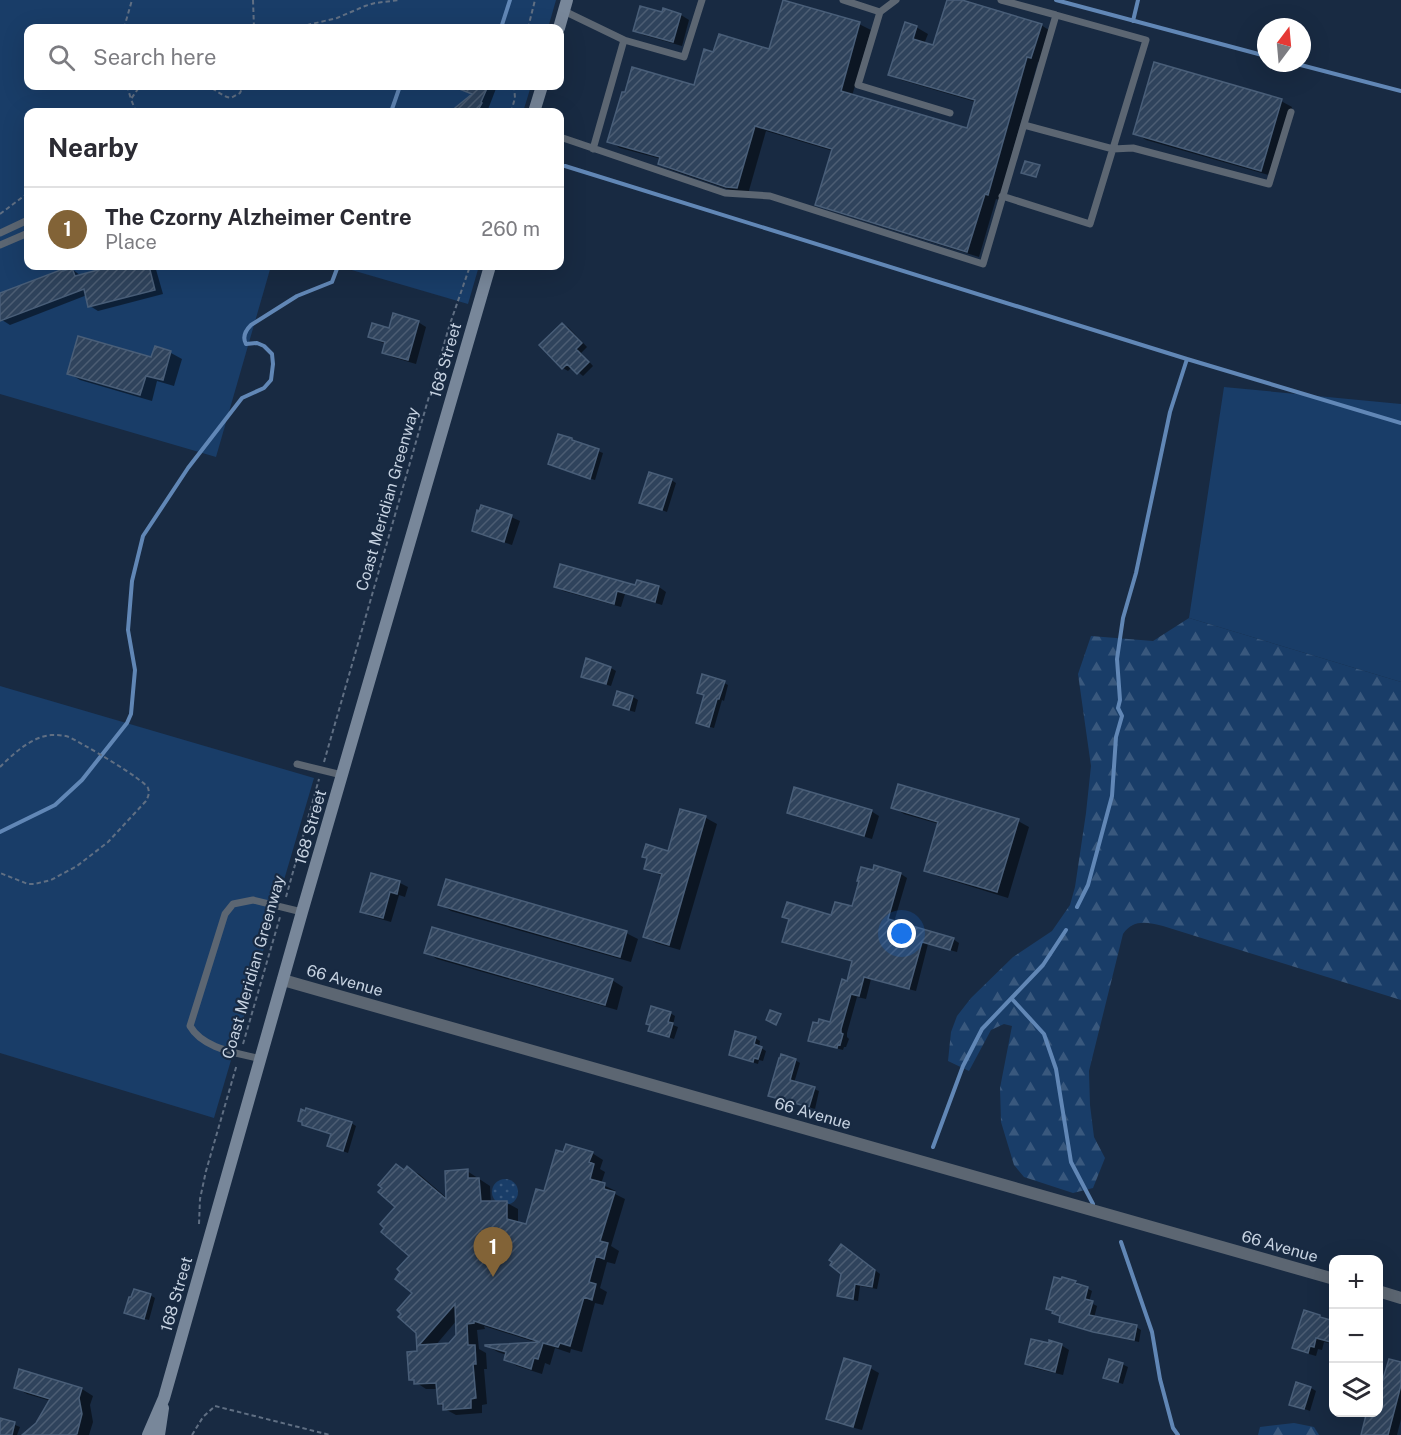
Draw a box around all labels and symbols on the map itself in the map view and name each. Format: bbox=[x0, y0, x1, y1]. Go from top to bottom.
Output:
north arrow bbox=[1257, 18, 1311, 72]
street label: 168 Street bbox=[426, 320, 465, 400]
street label: Coast Meridian Greenway bbox=[352, 405, 423, 593]
street label: 168 Street bbox=[291, 787, 330, 867]
street label: Coast Meridian Greenway bbox=[218, 873, 289, 1061]
your location bbox=[887, 919, 916, 948]
street label: 66 Avenue bbox=[304, 961, 385, 1000]
street label: 66 Avenue bbox=[772, 1094, 853, 1133]
street label: 66 Avenue bbox=[1239, 1227, 1320, 1266]
pin: 1 bbox=[474, 1228, 512, 1277]
street label: 168 Street bbox=[157, 1254, 196, 1334]

